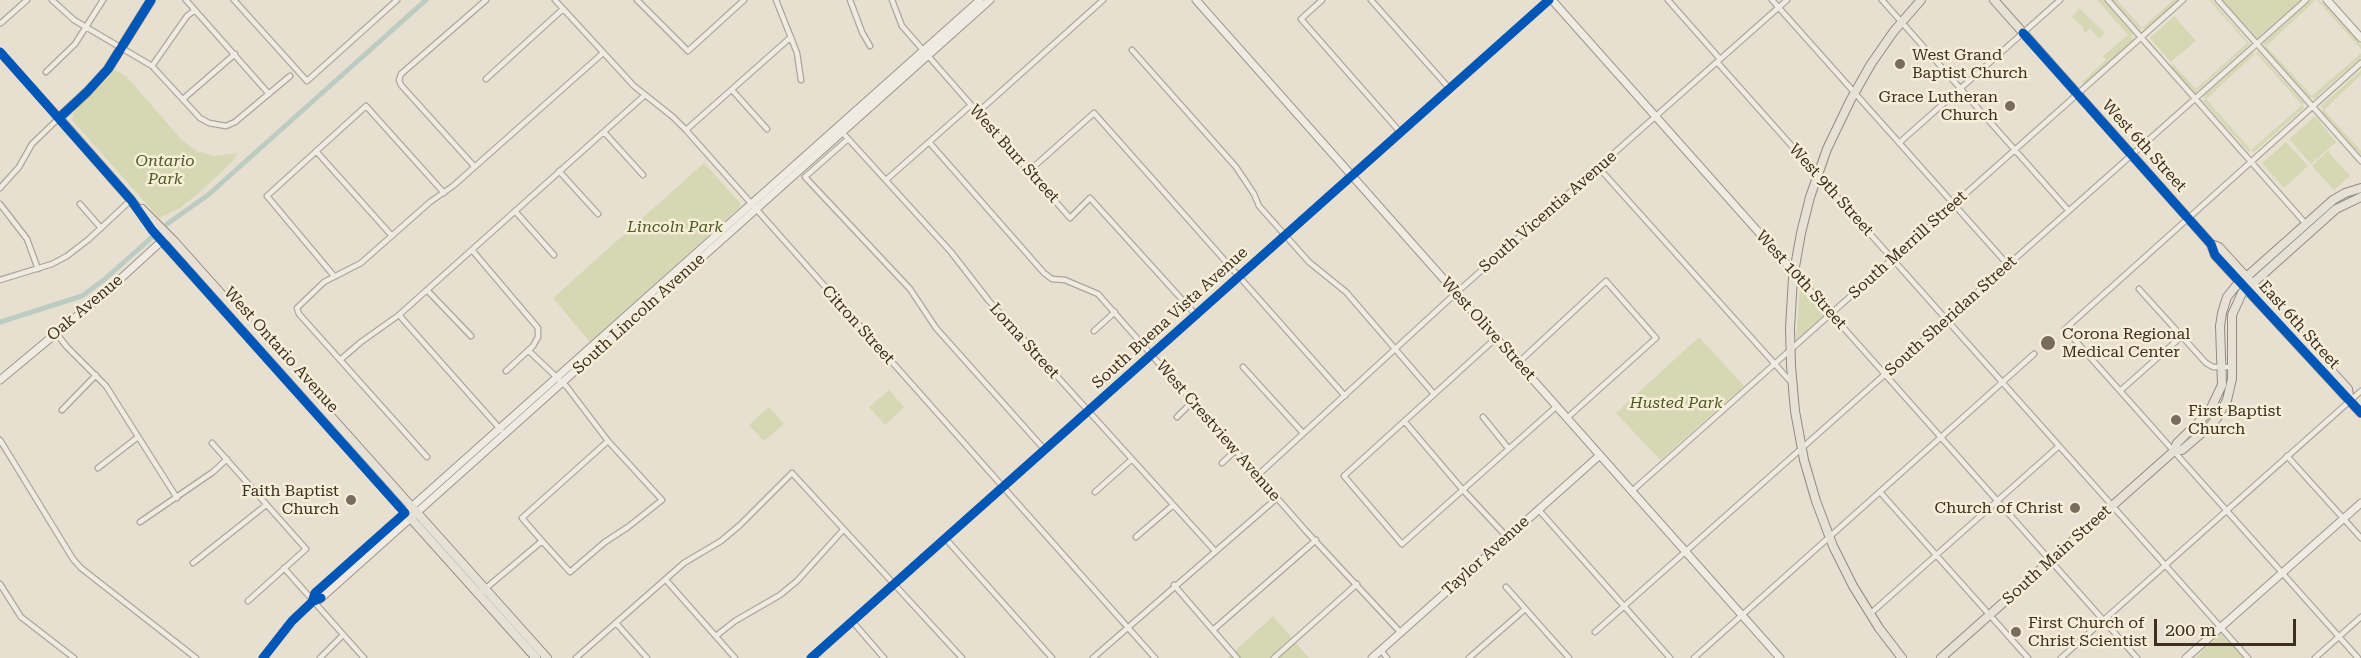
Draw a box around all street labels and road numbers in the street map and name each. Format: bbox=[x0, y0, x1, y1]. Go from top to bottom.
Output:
street label: West 6th Street bbox=[2098, 96, 2190, 196]
street label: West Burr Street bbox=[965, 101, 1063, 207]
street label: West 9th Street bbox=[1785, 140, 1877, 240]
street label: South Vicentia Avenue bbox=[1475, 147, 1621, 277]
street label: South Merrill Street bbox=[1845, 187, 1971, 303]
street label: West 10th Street bbox=[1752, 227, 1850, 333]
street label: South Buena Vista Avenue bbox=[1088, 243, 1252, 393]
street label: South Lincoln Avenue bbox=[569, 250, 709, 378]
street label: South Sheridan Street bbox=[1881, 252, 2021, 380]
street label: Oak Avenue bbox=[43, 271, 127, 345]
street label: West Olive Street bbox=[1437, 273, 1539, 385]
street label: East 6th Street bbox=[2254, 277, 2344, 373]
street label: Citron Street bbox=[818, 282, 898, 368]
street label: West Ontario Avenue bbox=[220, 283, 342, 417]
street label: Lorna Street bbox=[985, 299, 1063, 383]
street label: West Crestview Avenue bbox=[1152, 357, 1284, 505]
street label: South Main Street bbox=[1999, 501, 2115, 609]
street label: Taylor Avenue bbox=[1439, 512, 1533, 600]

